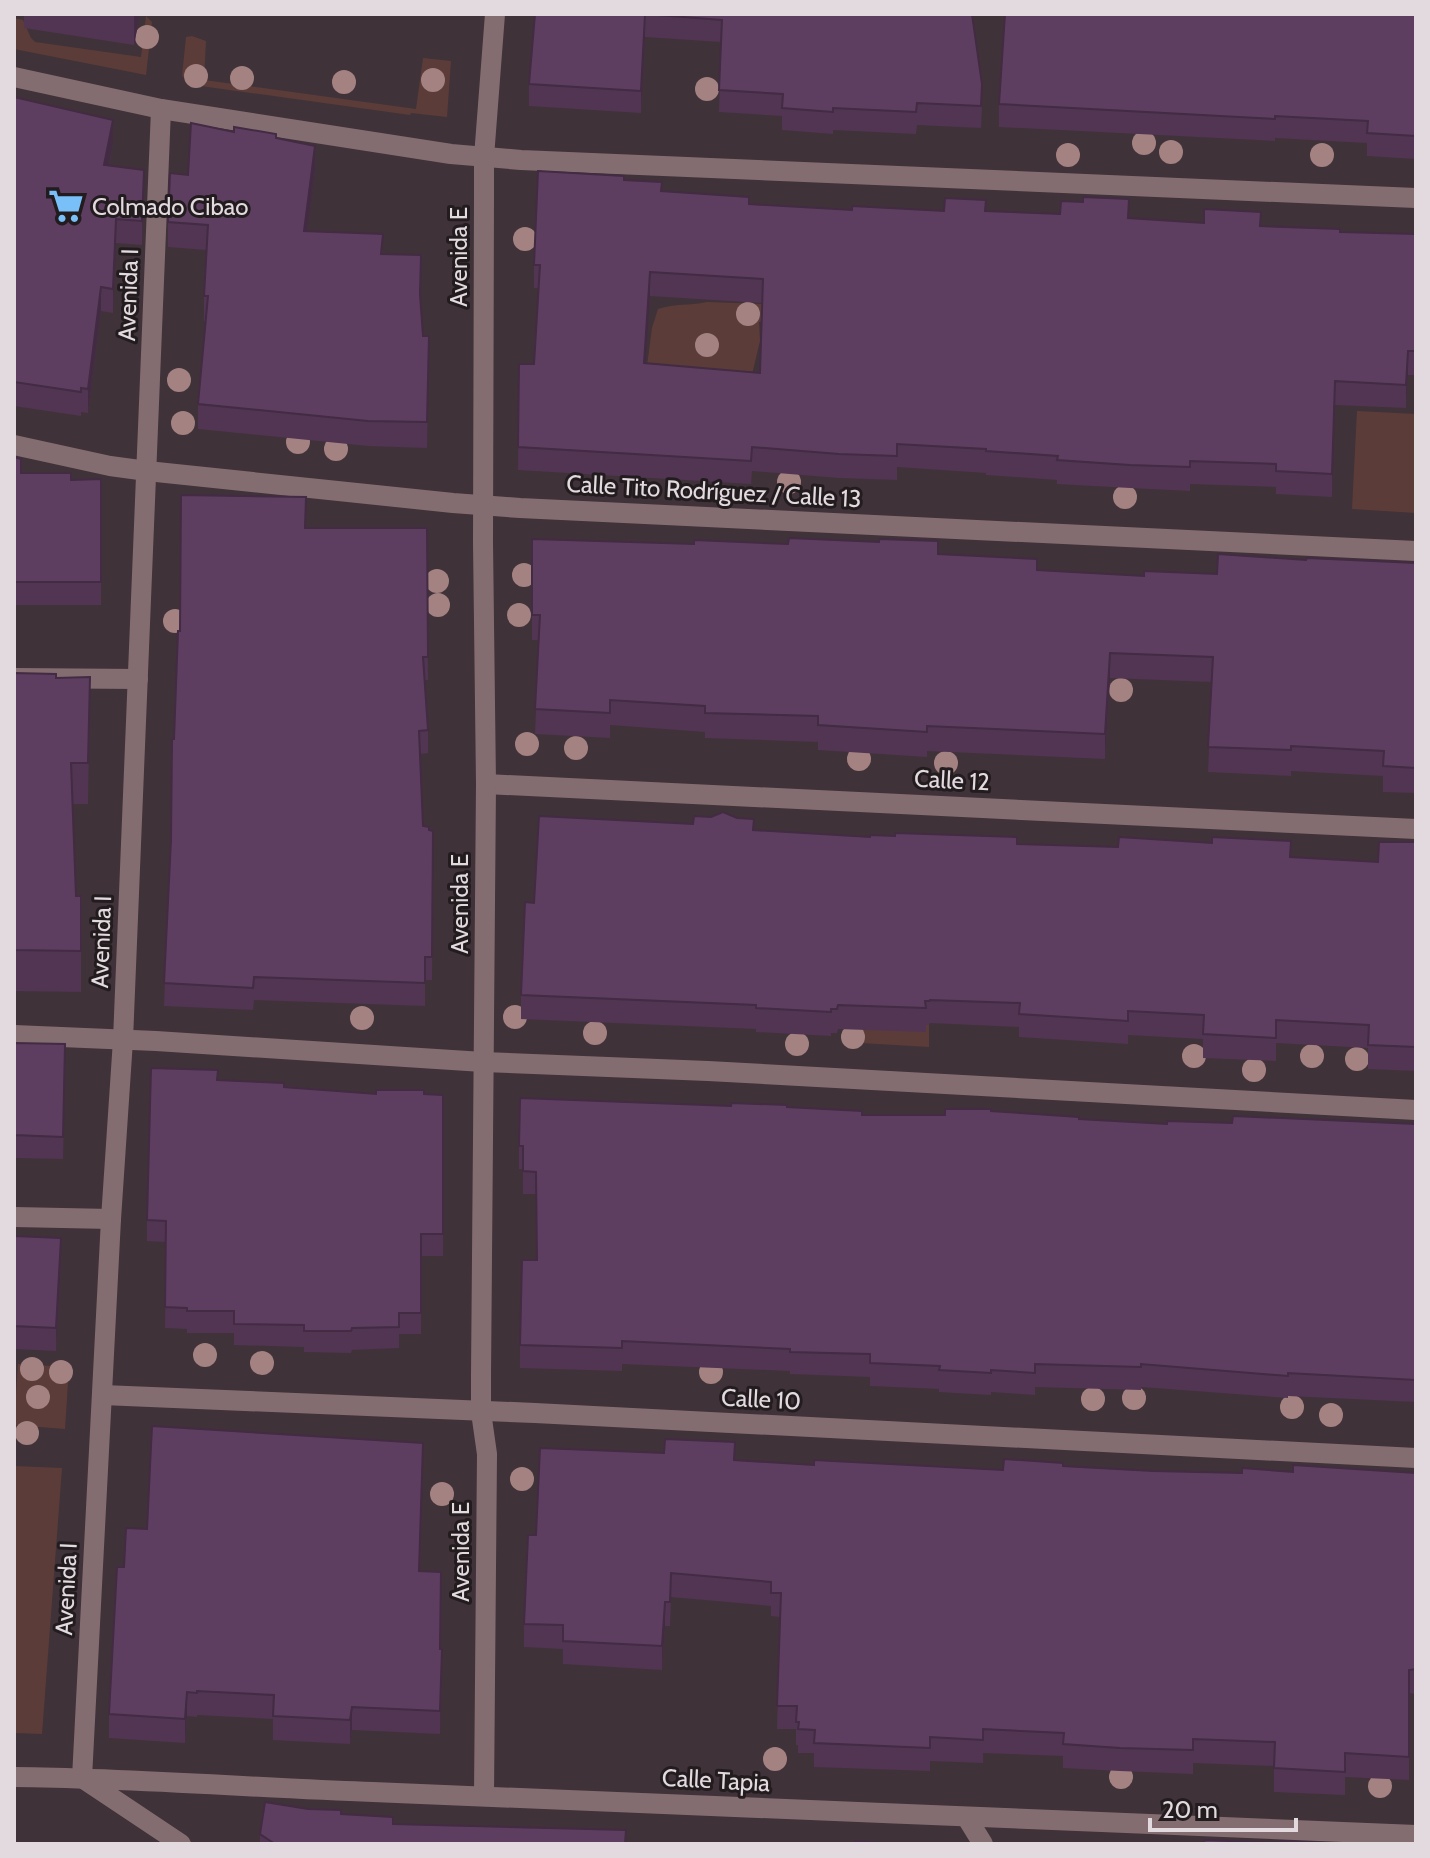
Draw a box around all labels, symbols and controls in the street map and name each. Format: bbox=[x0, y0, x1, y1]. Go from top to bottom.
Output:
supermarket icon: Colmado Cibao bbox=[47, 187, 85, 225]
place label: Colmado Cibao bbox=[92, 192, 248, 221]
street label: Avenida E bbox=[444, 207, 473, 307]
street label: Avenida I bbox=[112, 248, 144, 342]
street label: Calle Tito Rodríguez / Calle 13 bbox=[566, 469, 862, 513]
street label: Calle 12 bbox=[913, 764, 991, 796]
street label: Avenida E bbox=[445, 854, 474, 954]
street label: Avenida I bbox=[85, 895, 117, 989]
street label: Calle 10 bbox=[720, 1382, 802, 1416]
street label: Avenida E bbox=[446, 1502, 475, 1602]
street label: Avenida I bbox=[49, 1542, 83, 1636]
street label: Calle Tapia bbox=[661, 1763, 771, 1797]
scale bar bbox=[1150, 1782, 1296, 1832]
text: 20 m bbox=[1162, 1795, 1218, 1824]

